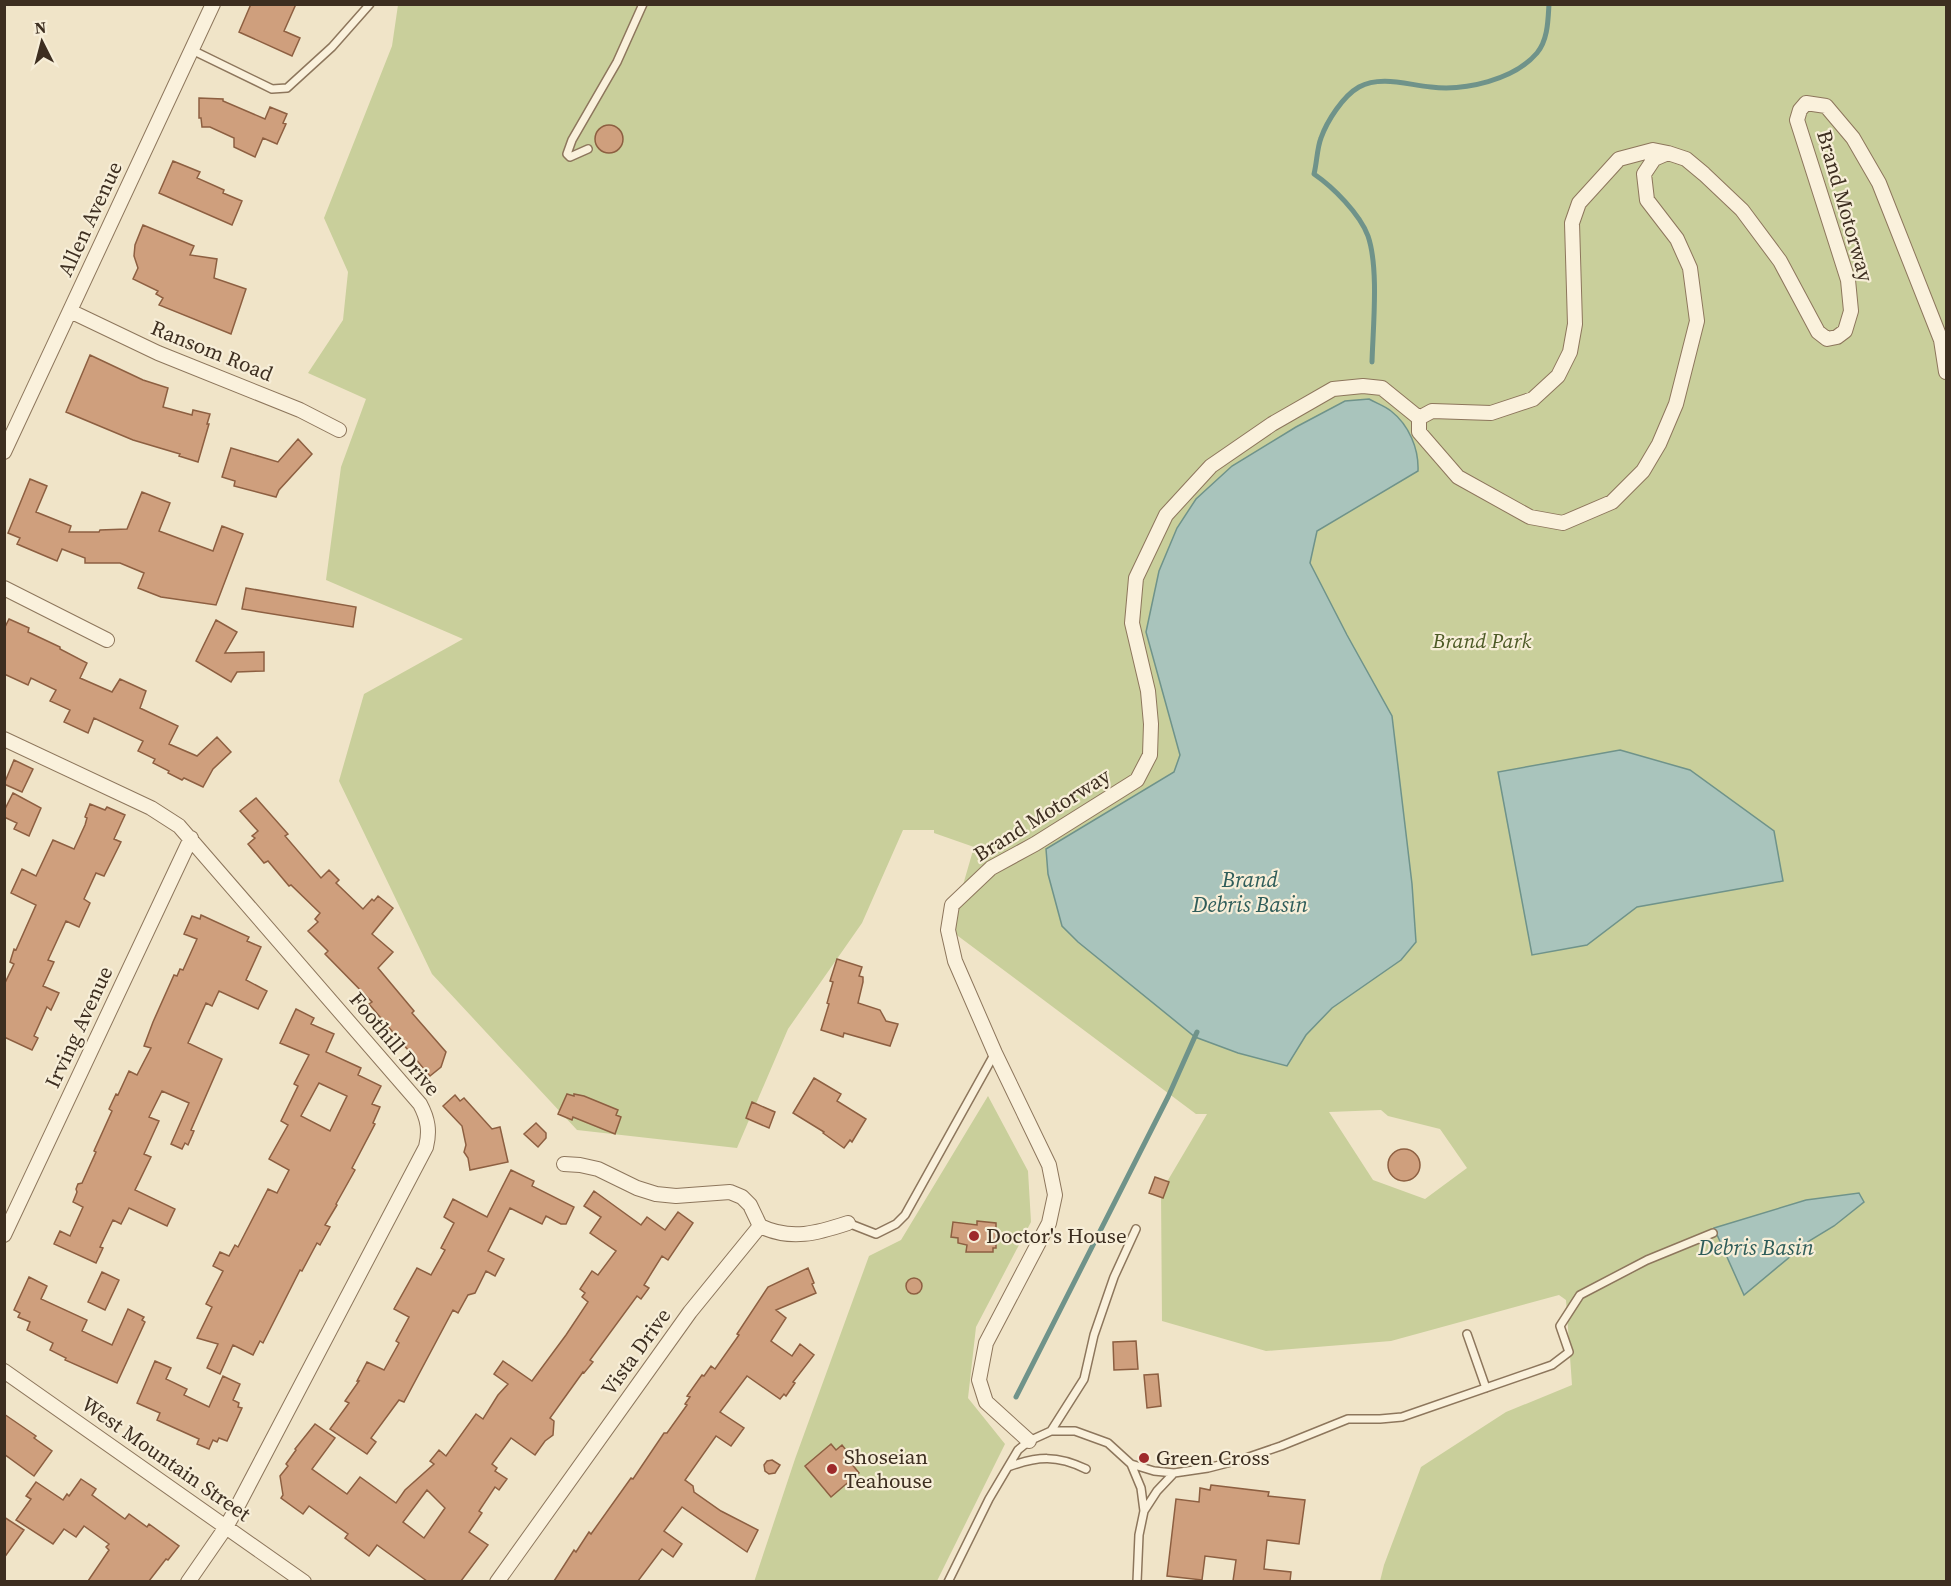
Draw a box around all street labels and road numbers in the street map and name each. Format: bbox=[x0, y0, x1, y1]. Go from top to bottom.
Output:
street label: Brand Motorway bbox=[1810, 127, 1881, 285]
street label: Allen Avenue bbox=[50, 157, 129, 281]
street label: Ransom Road bbox=[147, 313, 278, 388]
street label: Brand Motorway bbox=[968, 761, 1116, 868]
street label: Irving Avenue bbox=[38, 961, 119, 1092]
street label: Foothill Drive bbox=[343, 985, 448, 1102]
street label: Vista Drive bbox=[594, 1302, 677, 1401]
street label: West Mountain Street bbox=[76, 1389, 257, 1528]

